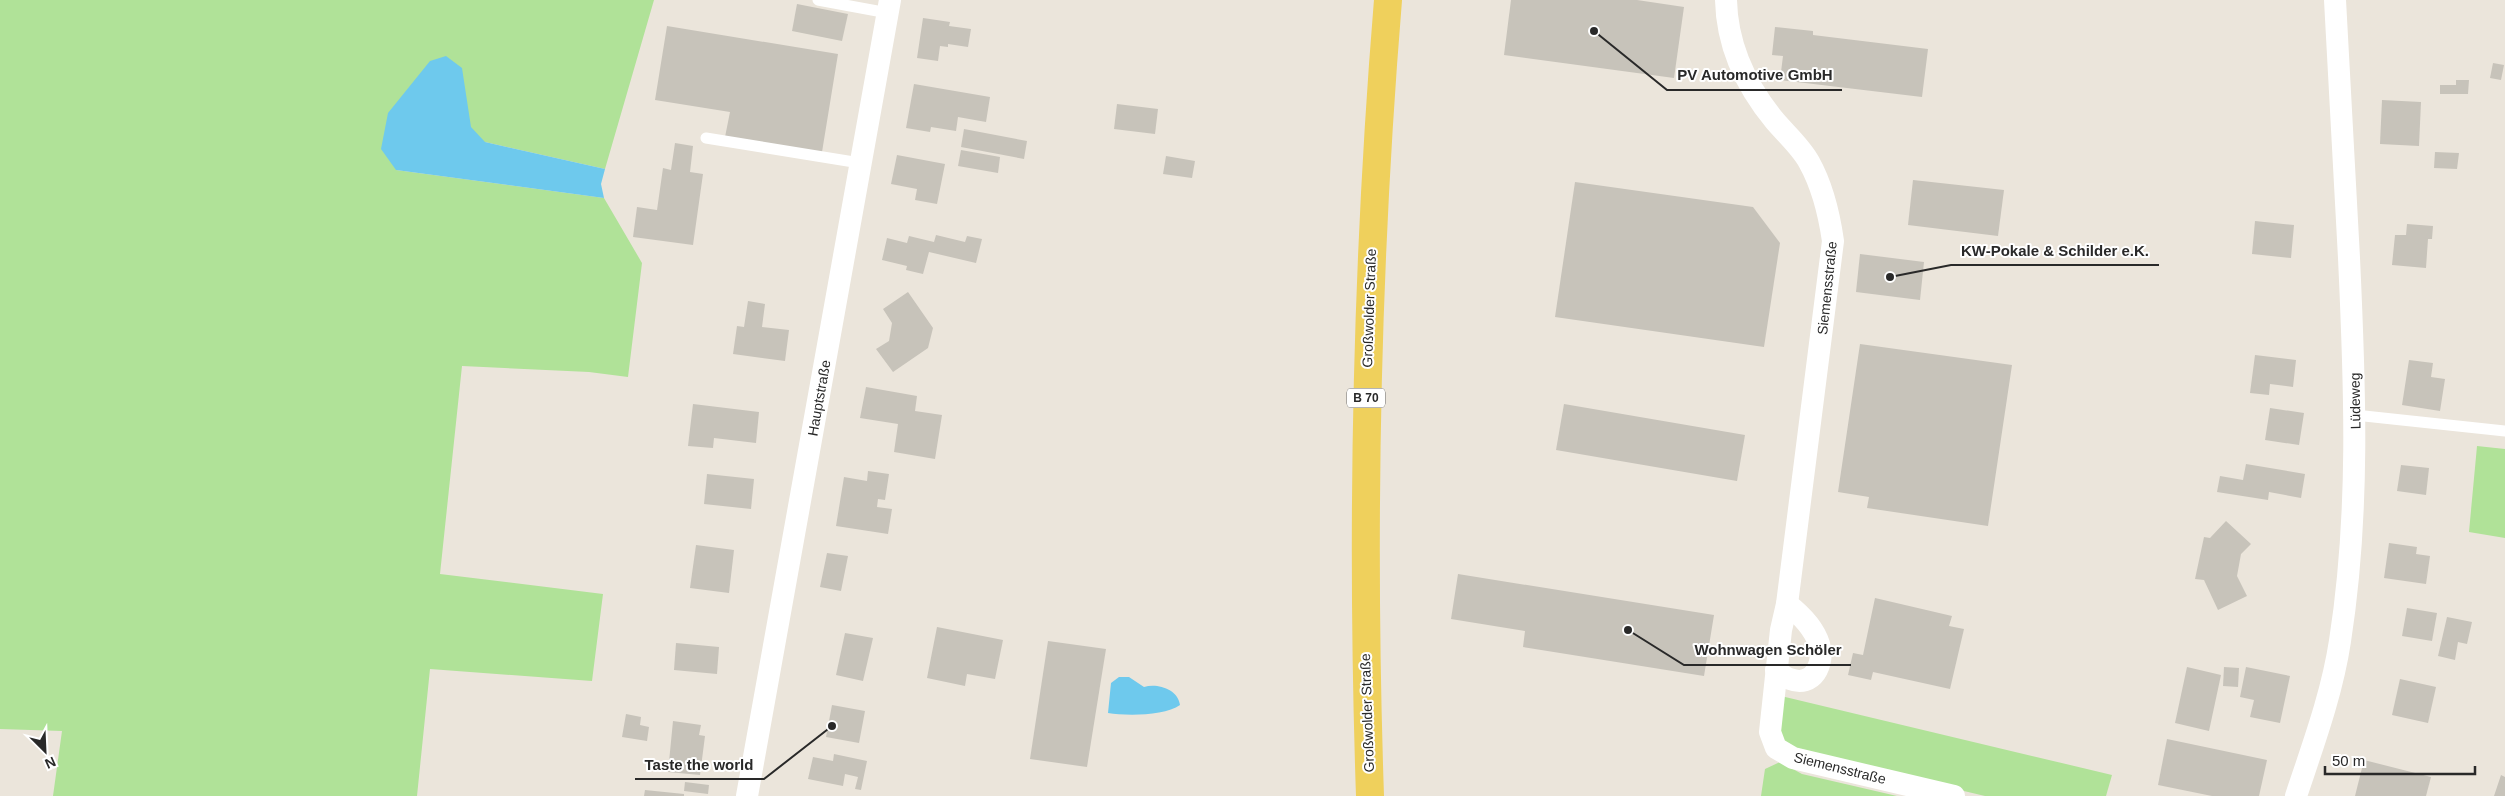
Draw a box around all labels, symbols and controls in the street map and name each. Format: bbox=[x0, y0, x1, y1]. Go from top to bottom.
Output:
callout: PV Automotive GmbH bbox=[1667, 60, 1842, 90]
text: PV Automotive GmbH bbox=[1677, 66, 1833, 83]
callout: KW-Pokale & Schilder e.K. bbox=[1951, 235, 2159, 265]
street label: Siemensstraße bbox=[1814, 240, 1840, 336]
text: KW-Pokale & Schilder e.K. bbox=[1961, 242, 2149, 259]
street label: Großwolder Straße bbox=[1359, 248, 1379, 368]
street label: Hauptstraße bbox=[804, 358, 834, 437]
street label: Lüdeweg bbox=[2347, 372, 2363, 430]
road number: B 70 bbox=[1347, 388, 1385, 408]
callout: Wohnwagen Schöler bbox=[1684, 635, 1851, 665]
text: Wohnwagen Schöler bbox=[1694, 641, 1842, 658]
street label: Großwolder Straße bbox=[1357, 653, 1377, 773]
north arrow bbox=[20, 726, 70, 776]
scale bar bbox=[2325, 744, 2475, 776]
callout: Taste the world bbox=[635, 749, 764, 779]
street label: Siemensstraße bbox=[1792, 749, 1888, 787]
text: 50 m bbox=[2332, 752, 2365, 769]
text: N bbox=[42, 754, 58, 772]
text: Taste the world bbox=[645, 756, 753, 773]

